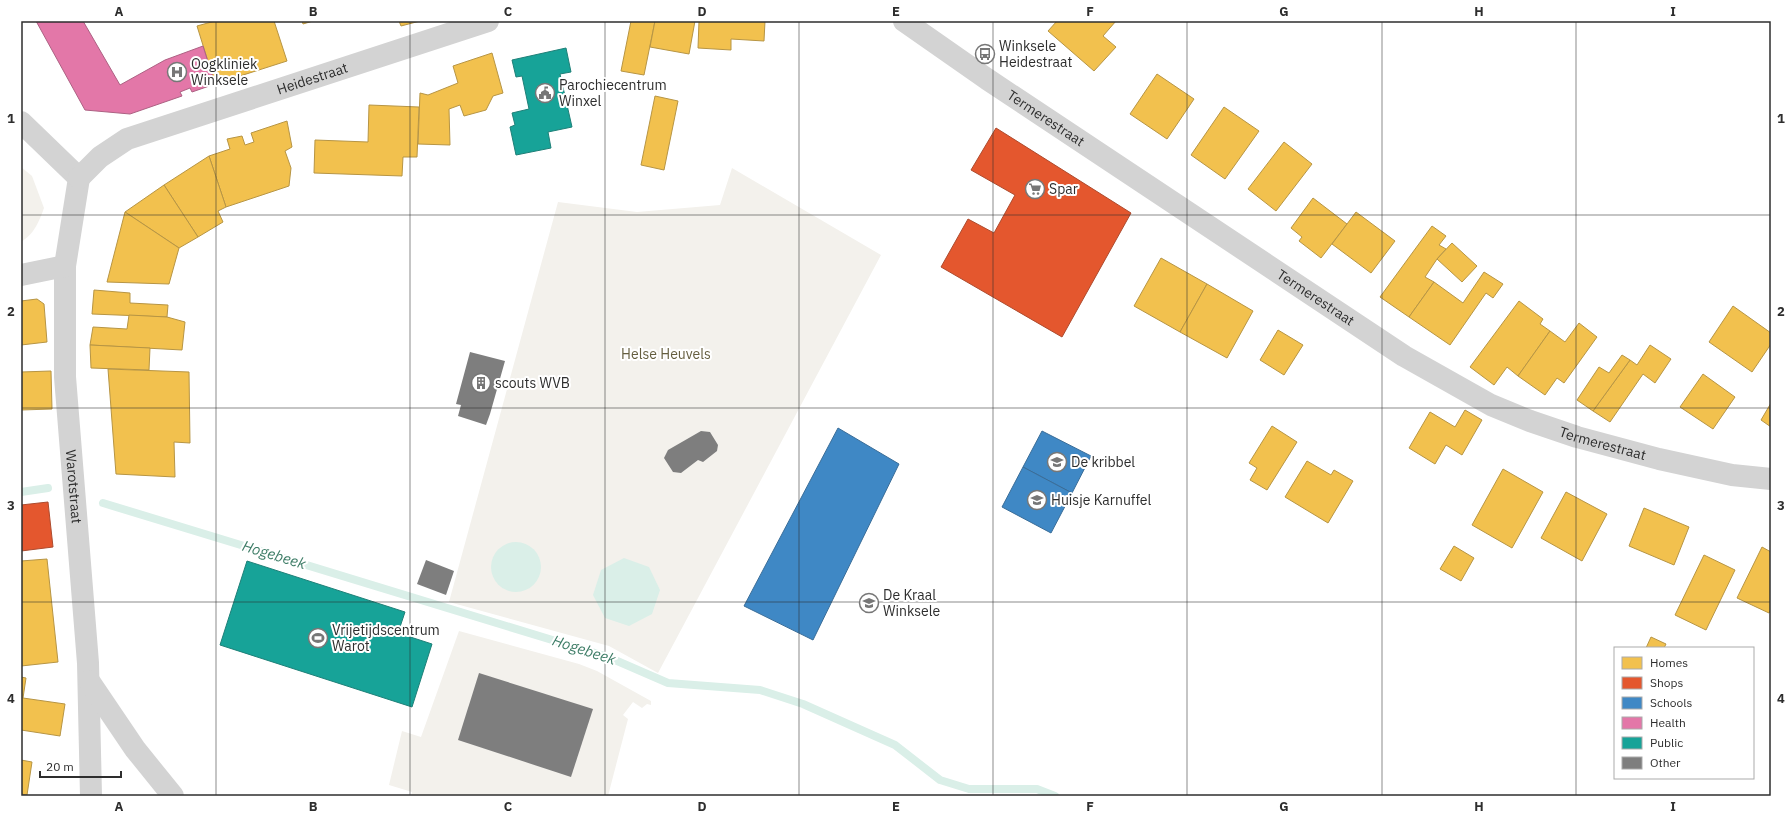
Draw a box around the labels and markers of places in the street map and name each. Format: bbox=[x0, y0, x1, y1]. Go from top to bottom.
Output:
place label: Winksele Heidestraat bbox=[999, 37, 1073, 71]
bus stop icon: Winksele Heidestraat bbox=[974, 43, 996, 65]
place label: Oogkliniek Winksele bbox=[191, 55, 258, 89]
hospital icon: Oogkliniek Winksele bbox=[166, 61, 188, 83]
place label: Parochiecentrum Winxel bbox=[559, 76, 667, 110]
public building icon: Parochiecentrum Winxel bbox=[534, 82, 556, 104]
supermarket icon: Spar bbox=[1024, 178, 1046, 200]
place label: Spar bbox=[1049, 180, 1078, 198]
building icon: scouts WVB bbox=[470, 372, 492, 394]
place label: scouts WVB bbox=[495, 374, 570, 392]
school or university icon: De kribbel bbox=[1046, 451, 1068, 473]
place label: De kribbel bbox=[1071, 453, 1135, 471]
school or university icon: Huisje Karnuffel bbox=[1026, 489, 1048, 511]
place label: Huisje Karnuffel bbox=[1051, 491, 1152, 509]
place label: De Kraal Winksele bbox=[883, 586, 940, 620]
school or university icon: De Kraal Winksele bbox=[858, 592, 880, 614]
place label: Vrijetijdscentrum Warot bbox=[332, 621, 440, 655]
sports icon: Vrijetijdscentrum Warot bbox=[307, 627, 329, 649]

